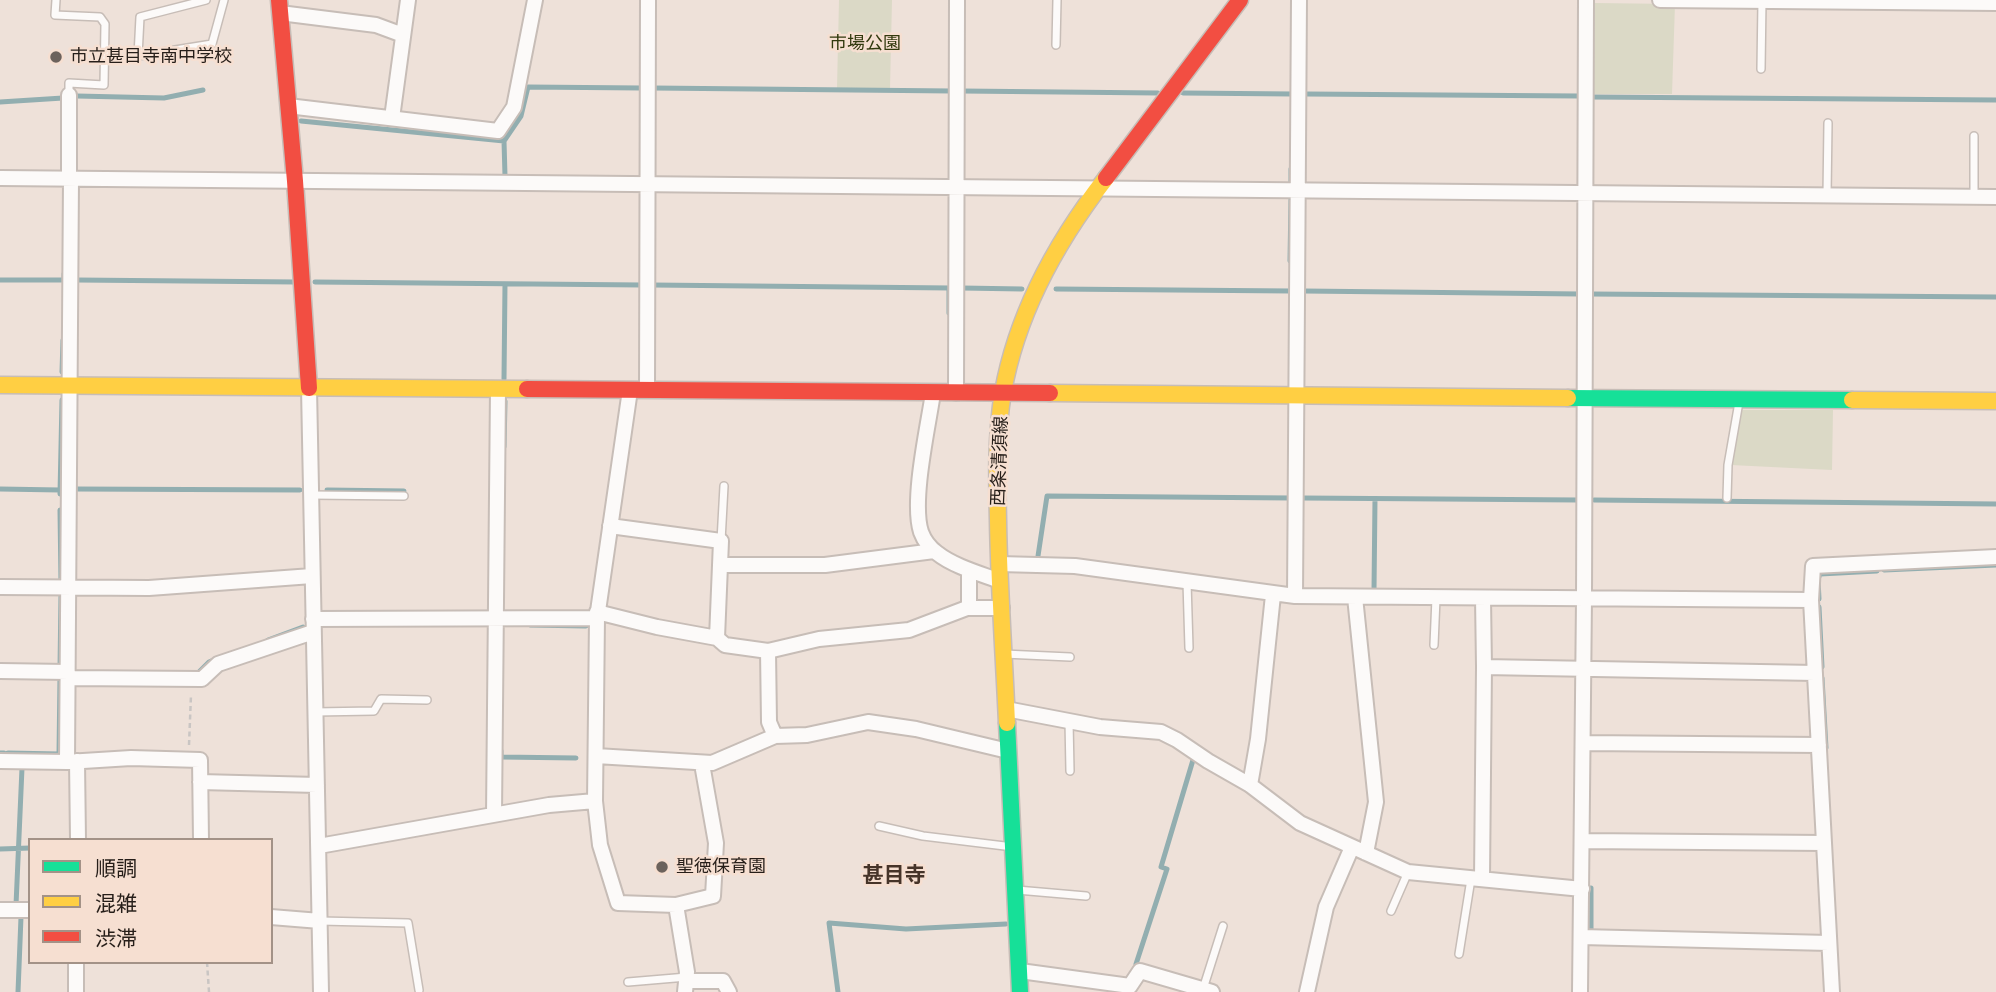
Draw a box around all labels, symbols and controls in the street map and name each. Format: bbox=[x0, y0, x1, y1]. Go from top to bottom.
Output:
park label: 市場公園 bbox=[829, 33, 901, 55]
place label: 市立甚目寺南中学校 bbox=[70, 46, 232, 68]
marker: 市立甚目寺南中学校 bbox=[48, 49, 64, 65]
street label: 西条清須線 bbox=[988, 416, 1012, 506]
legend bbox=[28, 838, 273, 964]
text: 順調 bbox=[95, 855, 137, 881]
place label: 聖徳保育園 bbox=[676, 856, 766, 878]
marker: 聖徳保育園 bbox=[654, 859, 670, 875]
district label: 甚目寺 bbox=[863, 863, 925, 889]
text: 混雑 bbox=[95, 890, 137, 916]
text: 渋滞 bbox=[95, 925, 137, 951]

